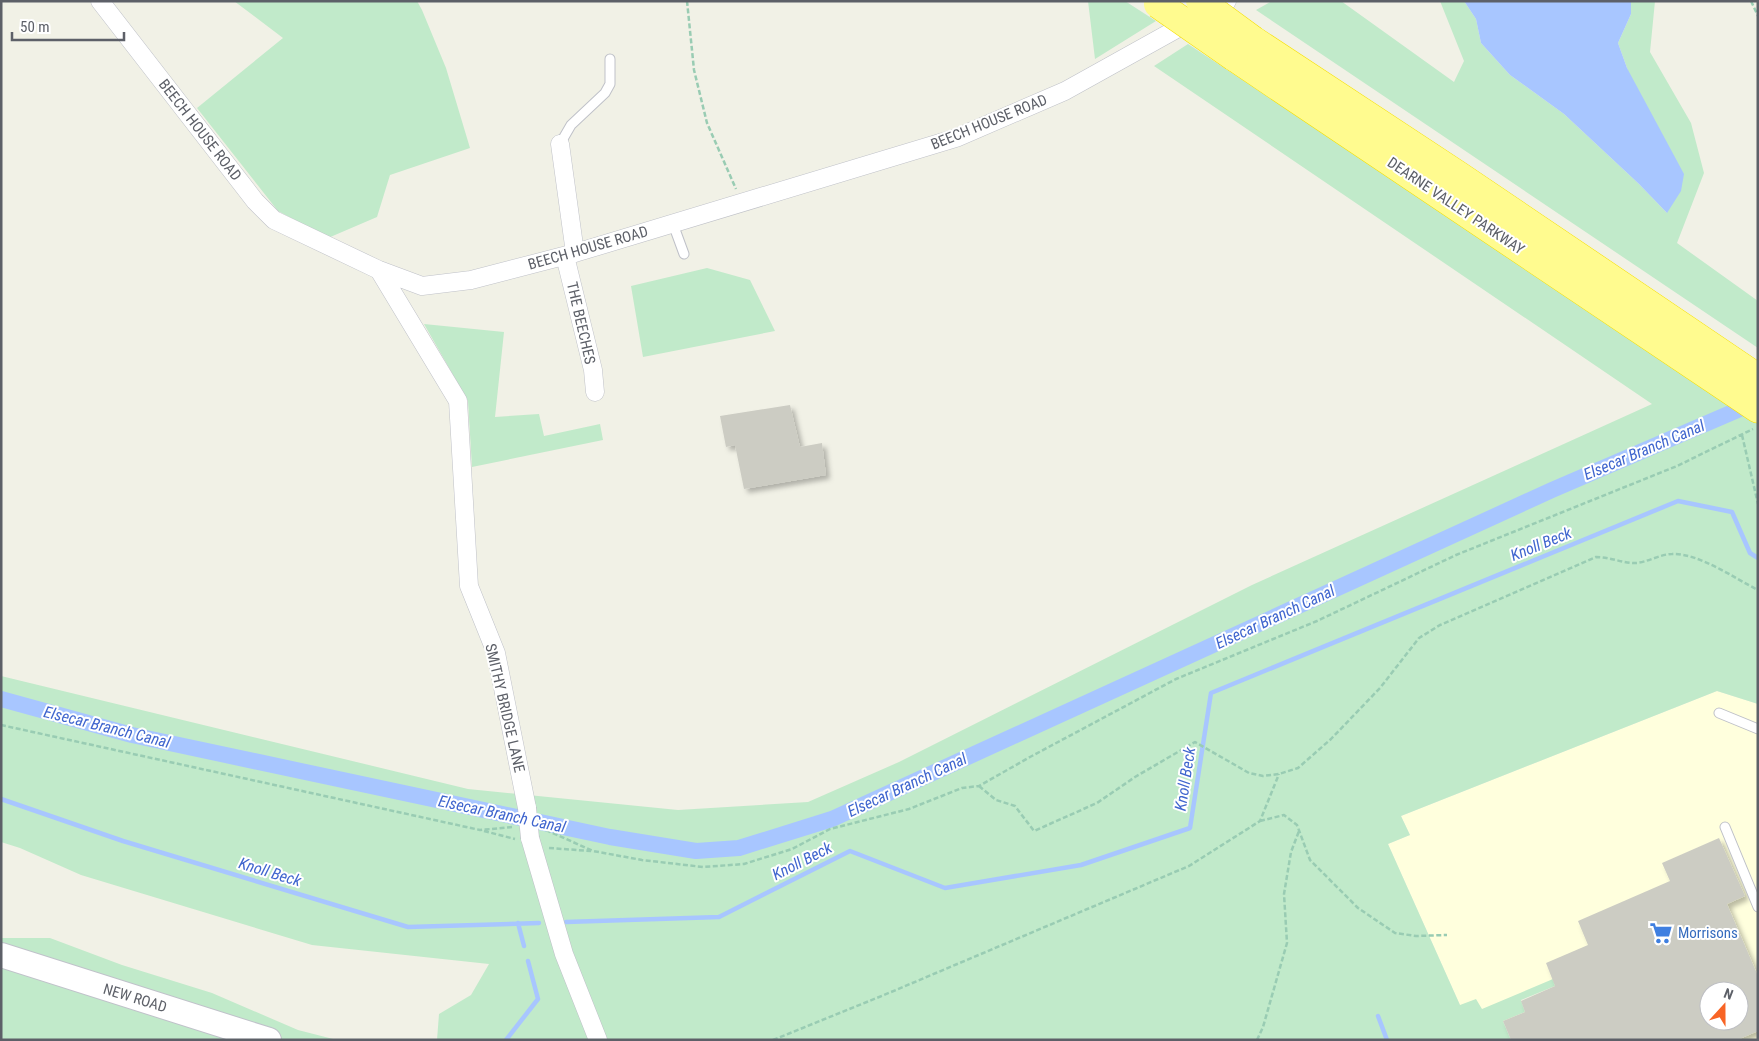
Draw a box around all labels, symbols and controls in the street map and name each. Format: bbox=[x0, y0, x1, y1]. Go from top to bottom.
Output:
scale bar bbox=[12, 10, 125, 42]
text: 50 m bbox=[20, 18, 50, 36]
street label: BEECH HOUSE ROAD bbox=[155, 76, 245, 184]
street label: BEECH HOUSE ROAD bbox=[928, 90, 1050, 154]
street label: DEARNE VALLEY PARKWAY bbox=[1384, 153, 1528, 259]
street label: BEECH HOUSE ROAD bbox=[526, 222, 650, 274]
street label: THE BEECHES bbox=[563, 280, 599, 366]
water label: Elsecar Branch Canal bbox=[1581, 416, 1708, 484]
water label: Knoll Beck bbox=[1508, 523, 1575, 565]
water label: Elsecar Branch Canal bbox=[1212, 581, 1338, 653]
street label: SMITHY BRIDGE LANE bbox=[481, 642, 529, 774]
water label: Elsecar Branch Canal bbox=[42, 702, 173, 752]
water label: Knoll Beck bbox=[1171, 745, 1200, 812]
water label: Elsecar Branch Canal bbox=[844, 749, 970, 821]
water label: Elsecar Branch Canal bbox=[437, 791, 568, 837]
water label: Knoll Beck bbox=[769, 837, 836, 884]
water label: Knoll Beck bbox=[236, 854, 304, 891]
supermarket icon: Morrisons bbox=[1648, 920, 1674, 946]
place label: Morrisons bbox=[1678, 924, 1738, 942]
street label: NEW ROAD bbox=[101, 980, 169, 1016]
north arrow bbox=[1699, 981, 1749, 1031]
text: N bbox=[1722, 985, 1736, 1003]

